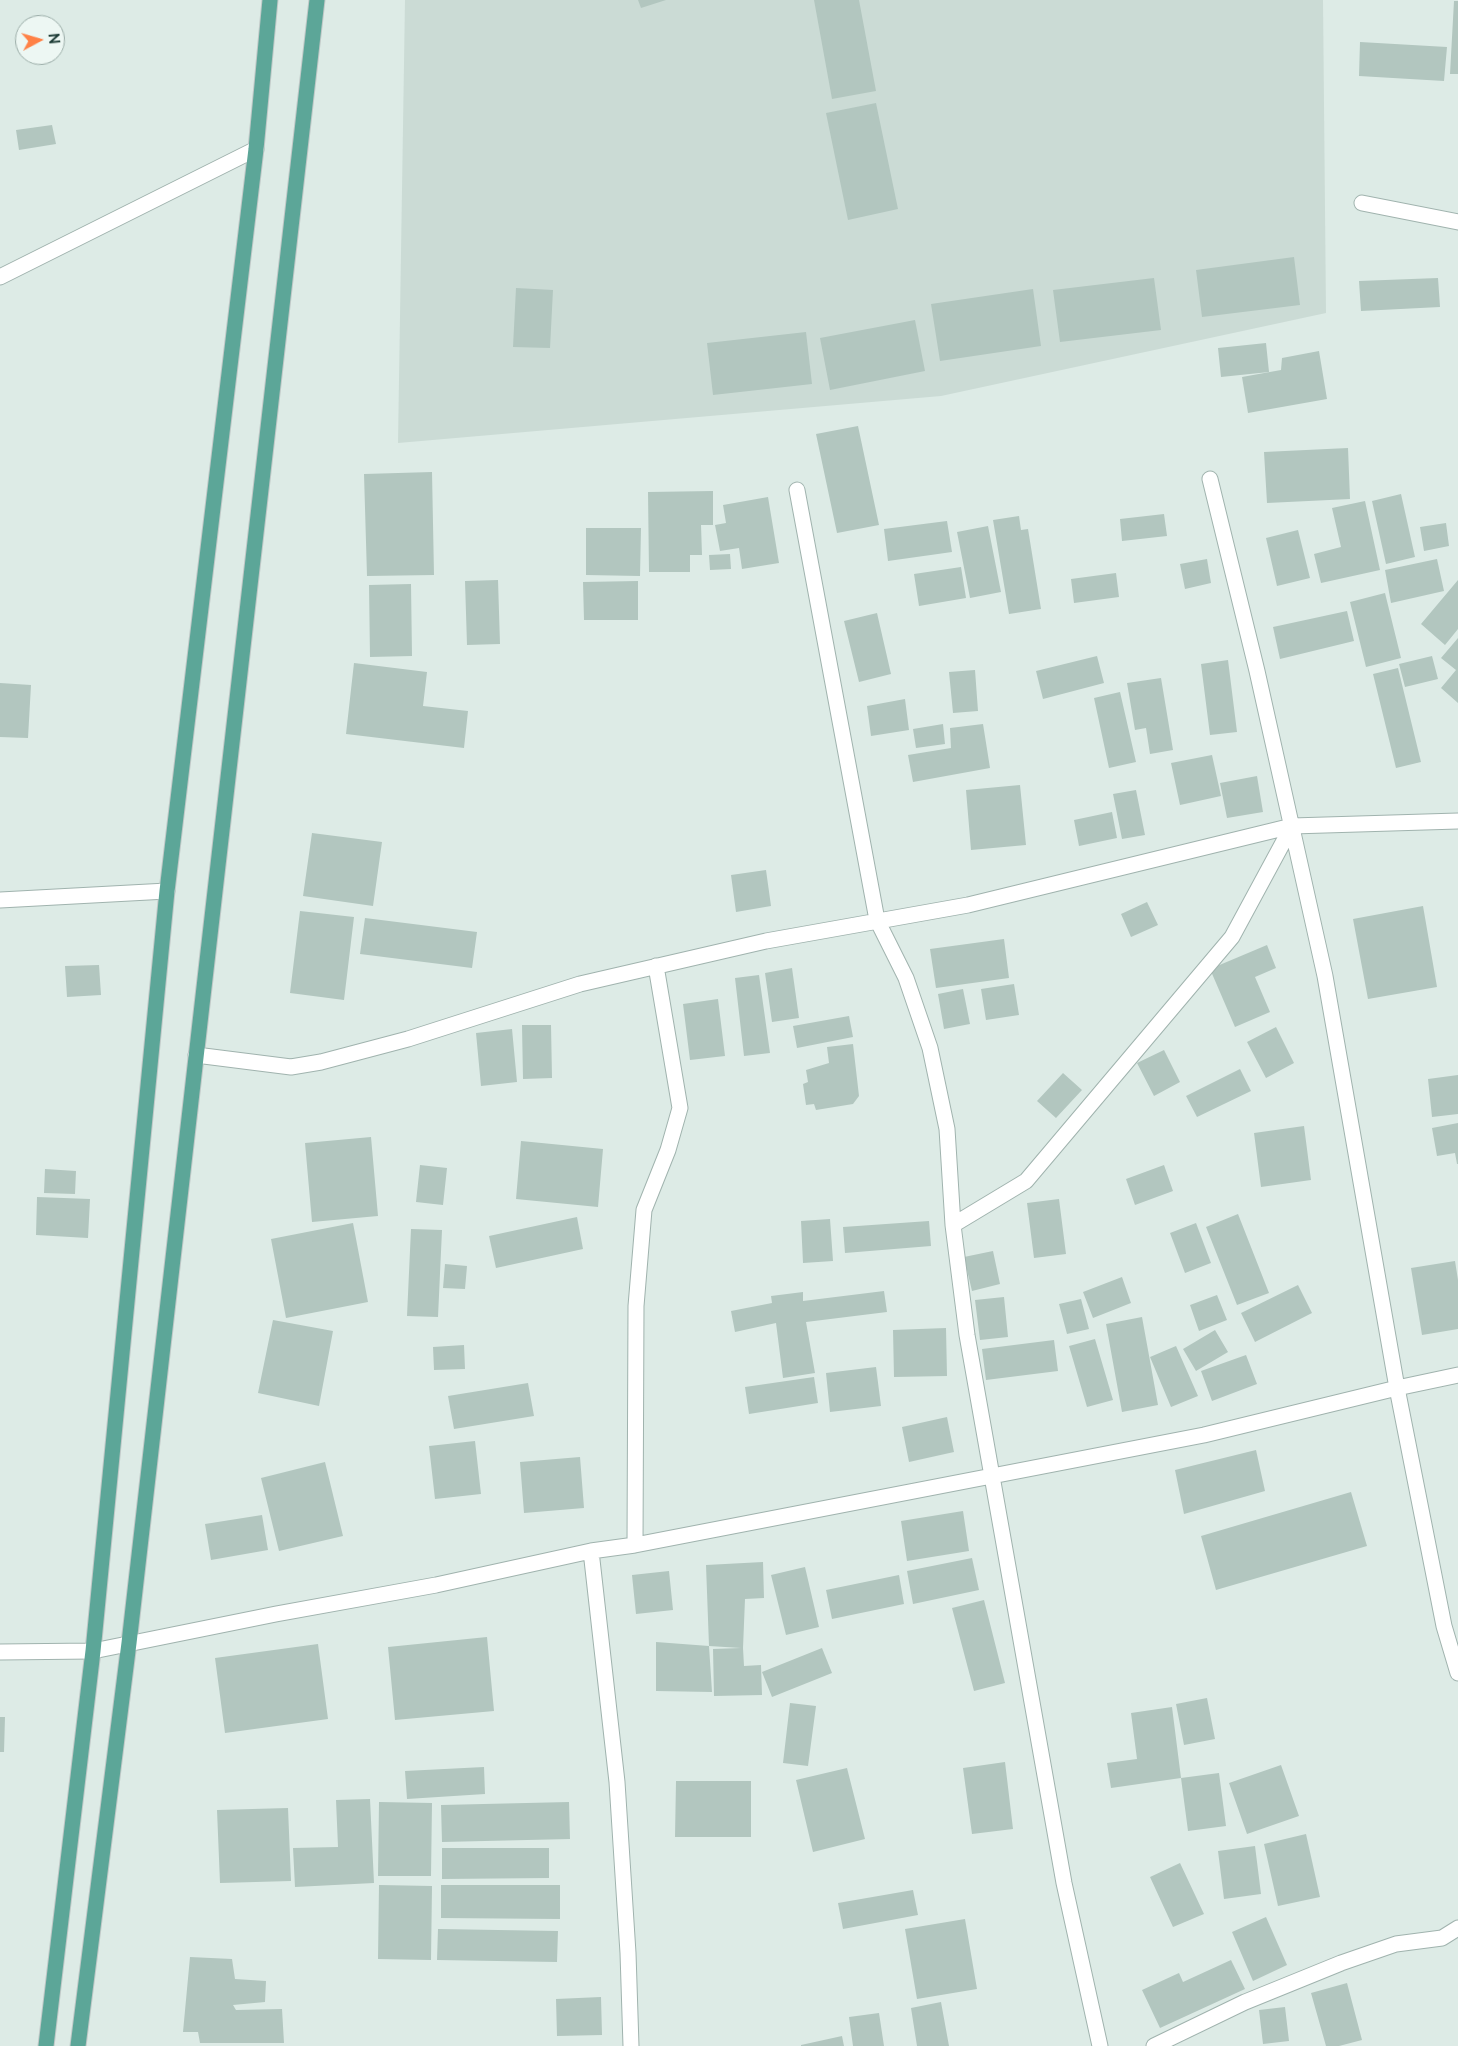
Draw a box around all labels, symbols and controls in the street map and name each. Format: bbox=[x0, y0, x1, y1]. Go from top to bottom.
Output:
north arrow bbox=[15, 15, 65, 65]
text: N bbox=[45, 32, 62, 45]

